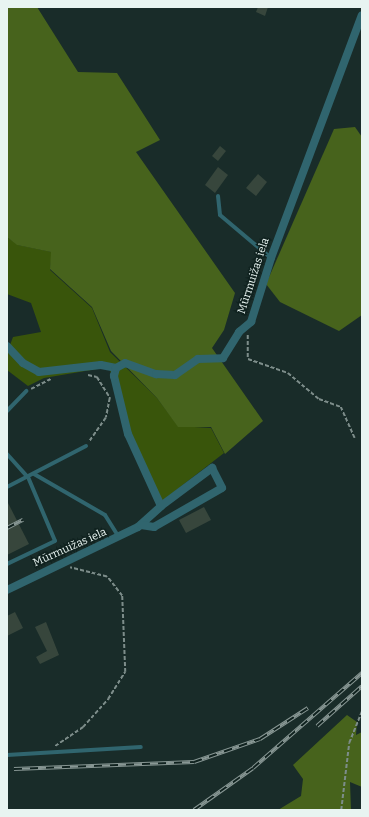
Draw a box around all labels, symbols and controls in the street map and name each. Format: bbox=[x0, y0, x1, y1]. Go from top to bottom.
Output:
street label: Mūrmuižas iela bbox=[236, 236, 272, 316]
street label: Mūrmuižas iela bbox=[31, 526, 109, 570]

